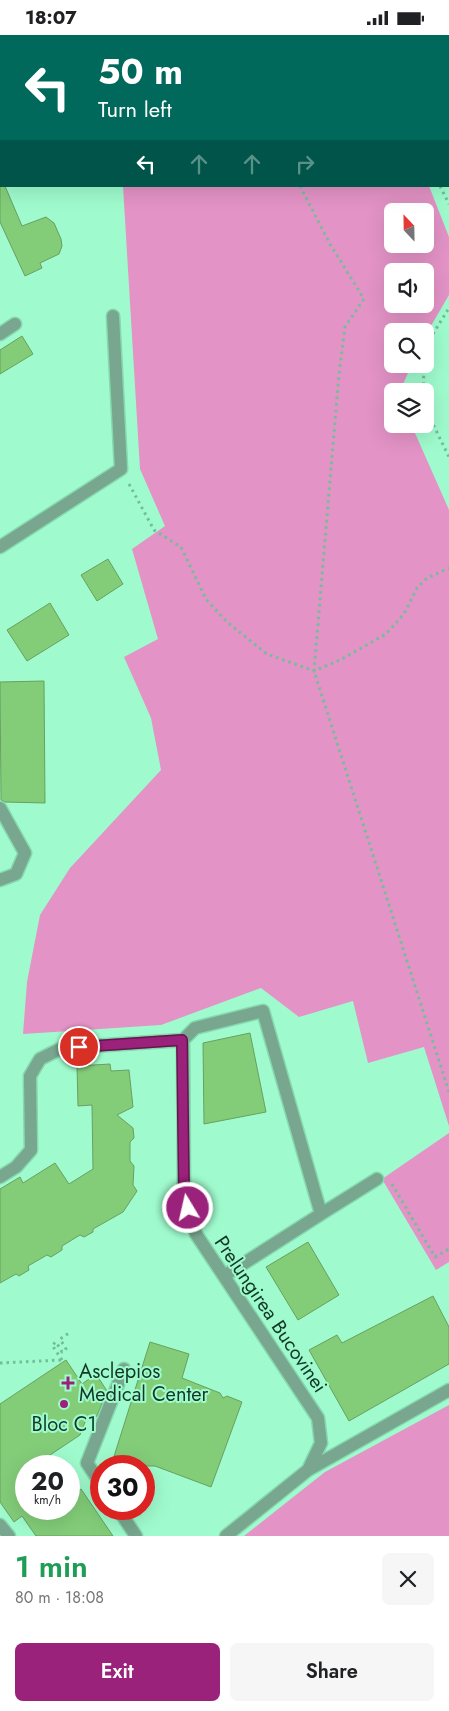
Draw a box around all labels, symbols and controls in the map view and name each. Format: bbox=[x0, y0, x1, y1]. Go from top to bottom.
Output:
text: 18:07 bbox=[25, 4, 77, 31]
text: 50 m bbox=[98, 47, 183, 97]
icon: left bbox=[15, 55, 80, 120]
text: Turn left bbox=[98, 93, 172, 125]
icon: left bbox=[132, 150, 160, 178]
icon: ahead bbox=[185, 150, 213, 178]
icon: ahead bbox=[238, 150, 266, 178]
icon: right bbox=[291, 150, 319, 178]
north arrow bbox=[384, 203, 434, 253]
map controls bbox=[384, 203, 434, 433]
button: sound bbox=[384, 263, 434, 313]
button: search bbox=[384, 323, 434, 373]
button: layers bbox=[384, 383, 434, 433]
pin bbox=[58, 1026, 100, 1068]
icon: arrive bbox=[65, 1033, 93, 1061]
position arrow bbox=[161, 1181, 213, 1233]
street label: Prelungirea Bucovinei bbox=[207, 1230, 334, 1399]
place label: Asclepios Medical Center bbox=[79, 1357, 208, 1409]
marker: Asclepios Medical Center bbox=[61, 1376, 75, 1390]
marker: Bloc C1 bbox=[58, 1398, 70, 1410]
place label: Bloc C1 bbox=[32, 1410, 96, 1439]
speed limit sign: 30 bbox=[90, 1455, 155, 1520]
text: 20 bbox=[31, 1463, 64, 1499]
text: km/h bbox=[34, 1491, 61, 1509]
text: 1 min bbox=[15, 1545, 88, 1588]
button: close bbox=[382, 1553, 434, 1605]
text: 80 m · 18:08 bbox=[15, 1586, 104, 1609]
button: Exit bbox=[15, 1643, 220, 1701]
button: Share bbox=[230, 1643, 434, 1701]

